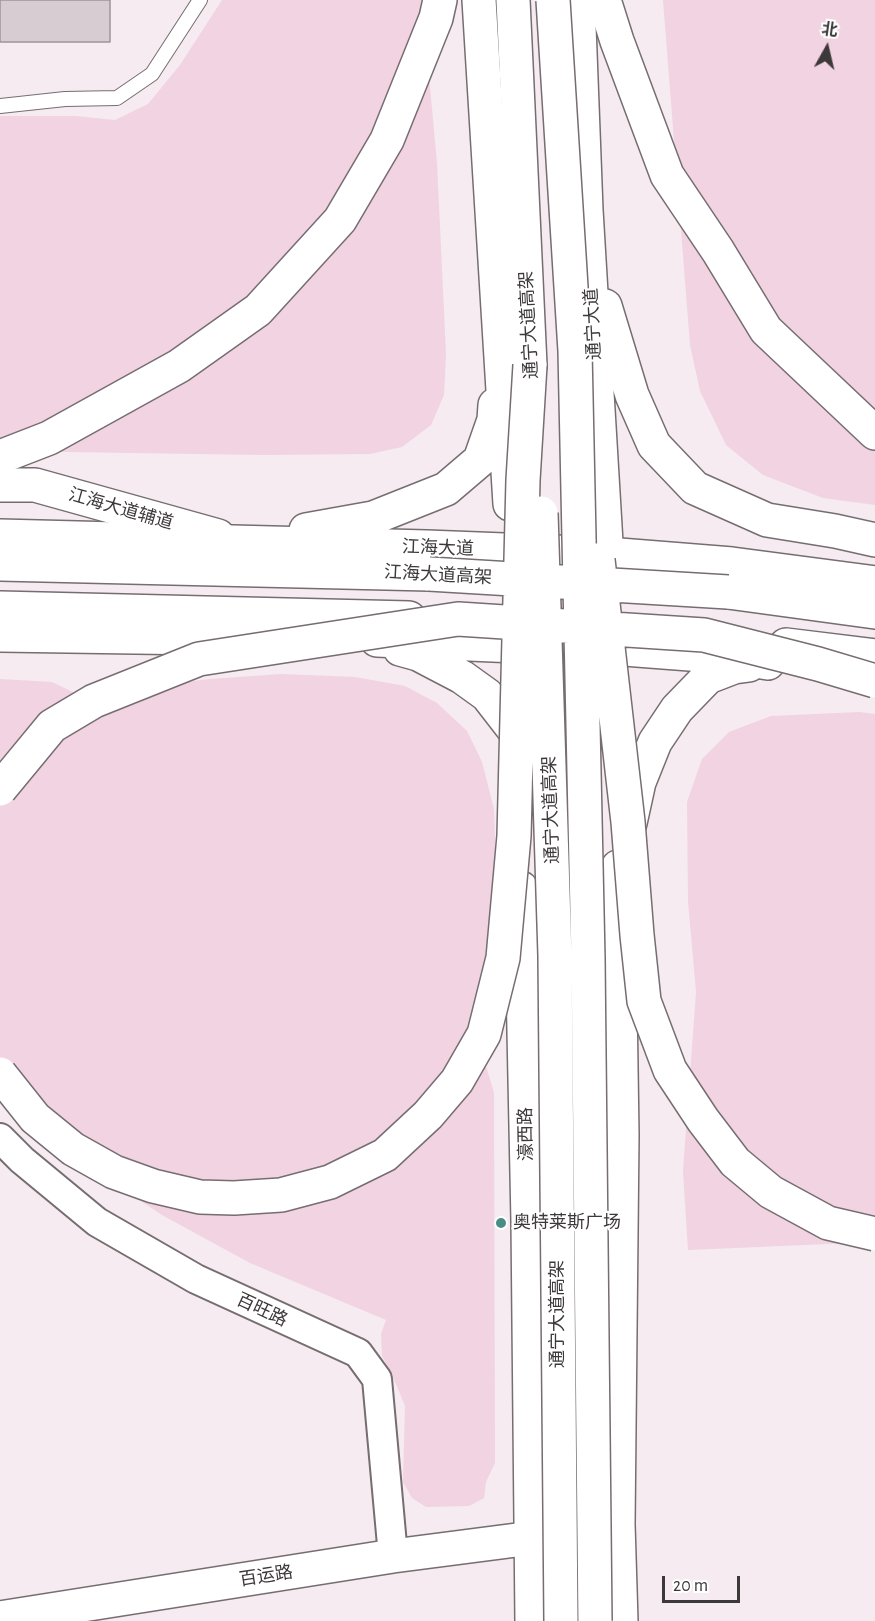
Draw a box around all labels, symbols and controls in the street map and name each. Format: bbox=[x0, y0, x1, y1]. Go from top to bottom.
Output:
north arrow bbox=[797, 18, 857, 78]
text: 北 bbox=[820, 21, 839, 39]
street label: 通宁大道高架 bbox=[515, 271, 543, 379]
street label: 通宁大道 bbox=[580, 287, 606, 361]
street label: 江海大道辅道 bbox=[66, 484, 176, 534]
street label: 江海大道 bbox=[402, 536, 474, 560]
street label: 江海大道高架 bbox=[384, 561, 492, 589]
street label: 通宁大道高架 bbox=[538, 756, 564, 864]
street label: 濠西路 bbox=[515, 1107, 537, 1161]
place label: 奥特莱斯广场 bbox=[513, 1212, 621, 1234]
marker: 奥特莱斯广场 bbox=[494, 1216, 508, 1230]
street label: 通宁大道高架 bbox=[547, 1260, 569, 1368]
street label: 百旺路 bbox=[233, 1289, 291, 1331]
street label: 百运路 bbox=[238, 1561, 294, 1591]
scale bar bbox=[665, 1564, 743, 1602]
text: 20 m bbox=[673, 1577, 708, 1595]

